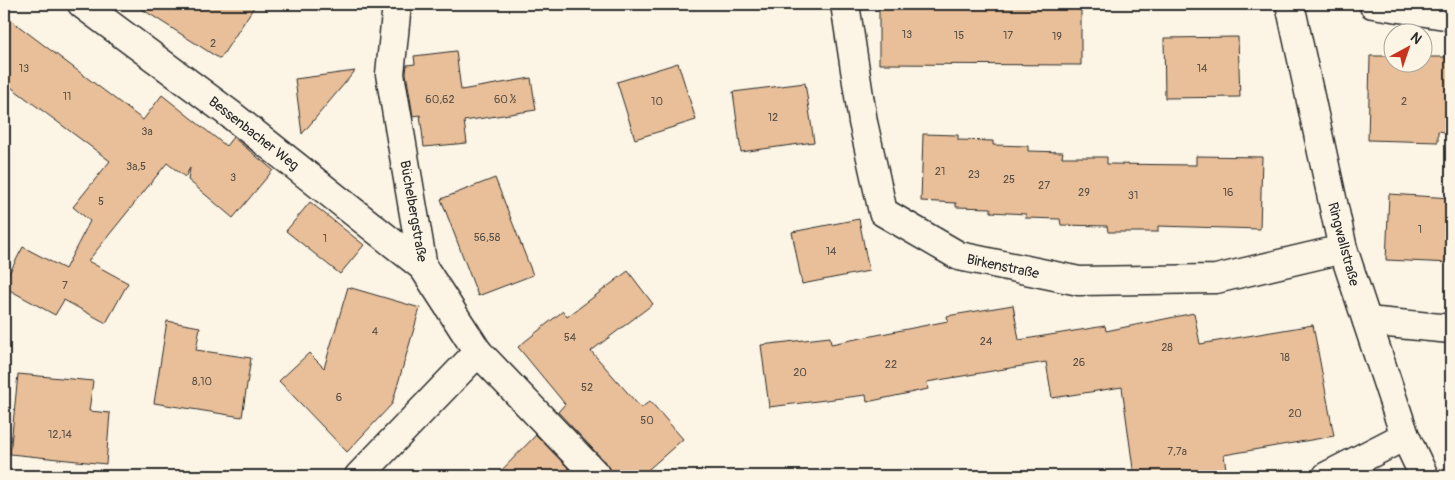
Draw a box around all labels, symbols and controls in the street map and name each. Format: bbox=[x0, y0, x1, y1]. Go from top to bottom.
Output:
north arrow bbox=[1382, 22, 1432, 72]
house number: 13 bbox=[902, 28, 912, 41]
house number: 15 bbox=[954, 29, 964, 42]
house number: 17 bbox=[1003, 29, 1013, 42]
text: N bbox=[1407, 29, 1425, 48]
house number: 19 bbox=[1052, 30, 1062, 43]
house number: 2 bbox=[210, 37, 216, 50]
house number: 13 bbox=[19, 62, 29, 75]
house number: 14 bbox=[1197, 62, 1208, 75]
house number: 11 bbox=[63, 90, 71, 103]
street label: Bessenbacher Weg bbox=[205, 93, 302, 174]
house number: 60,62 bbox=[425, 93, 455, 106]
house number: 60 ½ bbox=[494, 93, 516, 106]
house number: 10 bbox=[651, 95, 663, 108]
house number: 2 bbox=[1401, 95, 1407, 108]
house number: 12 bbox=[768, 111, 778, 124]
house number: 3a bbox=[141, 125, 153, 138]
street label: Büchelbergstraße bbox=[396, 159, 431, 263]
house number: 3a,5 bbox=[126, 160, 146, 173]
house number: 21 bbox=[935, 165, 945, 178]
house number: 23 bbox=[968, 168, 980, 181]
house number: 3 bbox=[230, 171, 236, 184]
house number: 25 bbox=[1003, 173, 1015, 186]
house number: 27 bbox=[1038, 179, 1050, 192]
house number: 29 bbox=[1078, 186, 1090, 199]
house number: 16 bbox=[1223, 186, 1233, 199]
house number: 31 bbox=[1128, 189, 1138, 202]
house number: 5 bbox=[98, 195, 104, 208]
street label: Ringwallstraße bbox=[1324, 200, 1363, 288]
house number: 1 bbox=[1418, 223, 1422, 236]
house number: 56,58 bbox=[474, 231, 501, 244]
house number: 1 bbox=[323, 232, 327, 245]
house number: 14 bbox=[826, 245, 837, 258]
street label: Birkenstraße bbox=[965, 251, 1041, 282]
house number: 7 bbox=[62, 279, 68, 292]
house number: 4 bbox=[372, 325, 379, 338]
house number: 54 bbox=[564, 331, 577, 344]
house number: 24 bbox=[980, 335, 993, 348]
house number: 28 bbox=[1161, 341, 1173, 354]
house number: 18 bbox=[1280, 351, 1290, 364]
house number: 26 bbox=[1073, 356, 1085, 369]
house number: 22 bbox=[885, 358, 897, 371]
house number: 20 bbox=[793, 366, 807, 379]
house number: 8,10 bbox=[192, 375, 212, 388]
house number: 52 bbox=[581, 381, 593, 394]
house number: 6 bbox=[336, 391, 342, 404]
house number: 20 bbox=[1288, 407, 1302, 420]
house number: 50 bbox=[640, 414, 654, 427]
house number: 12,14 bbox=[48, 428, 73, 441]
house number: 7,7a bbox=[1167, 445, 1187, 458]

